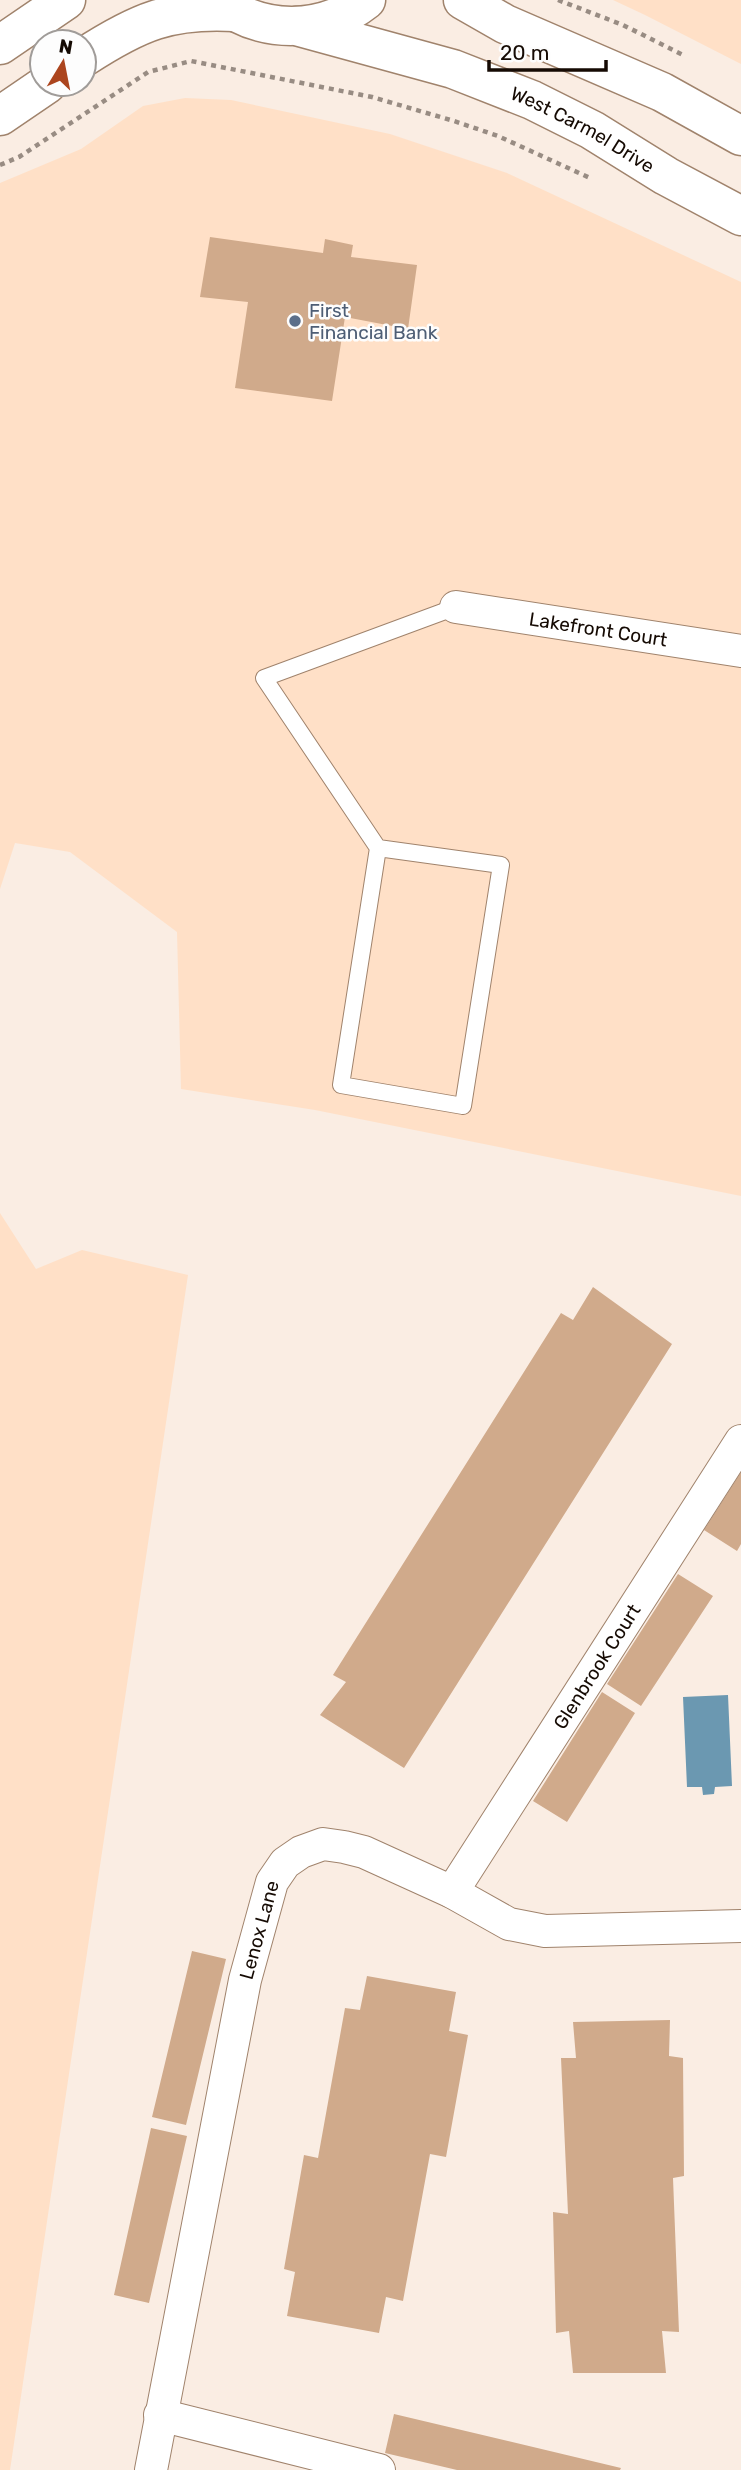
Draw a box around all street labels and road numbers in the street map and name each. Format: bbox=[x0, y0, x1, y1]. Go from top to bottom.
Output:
street label: West Carmel Drive bbox=[507, 82, 658, 178]
street label: Lakefront Court bbox=[528, 607, 670, 652]
street label: Glenbrook Court bbox=[549, 1599, 646, 1733]
street label: Lenox Lane bbox=[235, 1878, 284, 1982]

